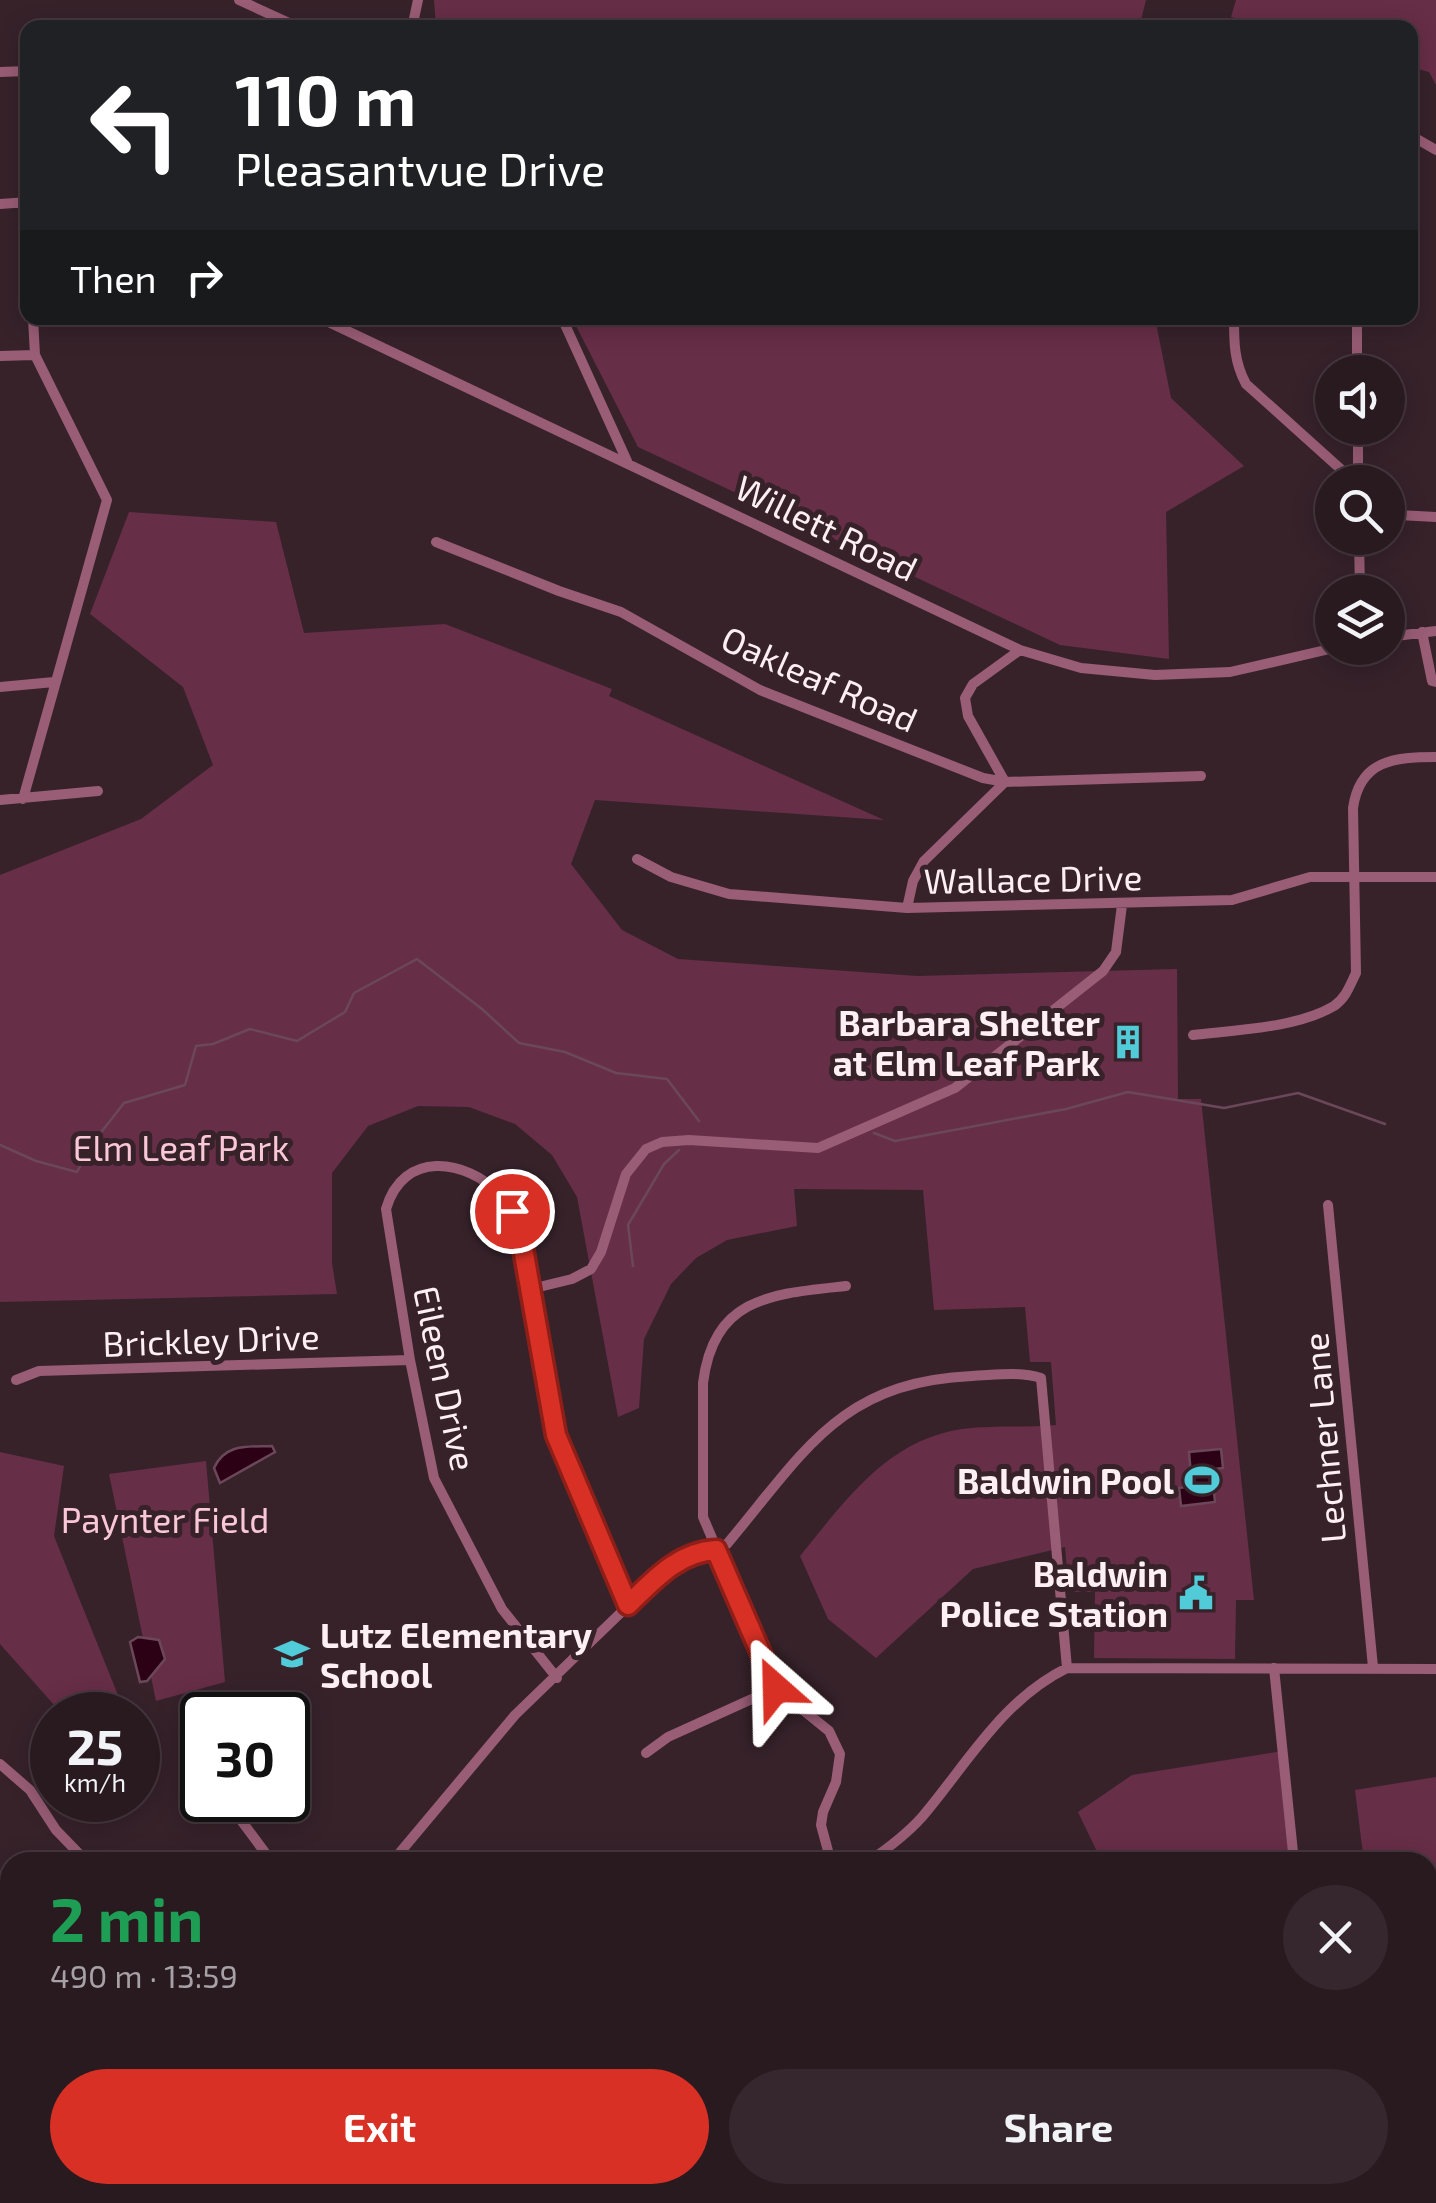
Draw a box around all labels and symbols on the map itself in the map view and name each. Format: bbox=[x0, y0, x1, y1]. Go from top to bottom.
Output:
street label: Willett Road bbox=[729, 465, 925, 589]
street label: Oakleaf Road bbox=[716, 616, 924, 740]
street label: Wallace Drive bbox=[923, 855, 1143, 901]
place label: Barbara Shelter at Elm Leaf Park bbox=[833, 1001, 1100, 1083]
building icon: Barbara Shelter at Elm Leaf Park bbox=[1109, 1023, 1147, 1061]
park label: Elm Leaf Park bbox=[73, 1126, 289, 1168]
pin bbox=[470, 1169, 555, 1254]
street label: Eileen Drive bbox=[406, 1282, 486, 1474]
street label: Brickley Drive bbox=[102, 1314, 320, 1364]
street label: Lechner Lane bbox=[1293, 1331, 1353, 1545]
place label: Baldwin Pool bbox=[957, 1459, 1175, 1501]
sports icon: Baldwin Pool bbox=[1183, 1461, 1221, 1499]
park label: Paynter Field bbox=[61, 1498, 269, 1540]
place label: Baldwin Police Station bbox=[939, 1552, 1168, 1634]
public building icon: Baldwin Police Station bbox=[1177, 1574, 1215, 1612]
place label: Lutz Elementary School bbox=[320, 1613, 592, 1695]
school or university icon: Lutz Elementary School bbox=[273, 1635, 311, 1673]
position arrow bbox=[724, 1636, 828, 1740]
speed limit sign: 30 bbox=[180, 1692, 310, 1822]

